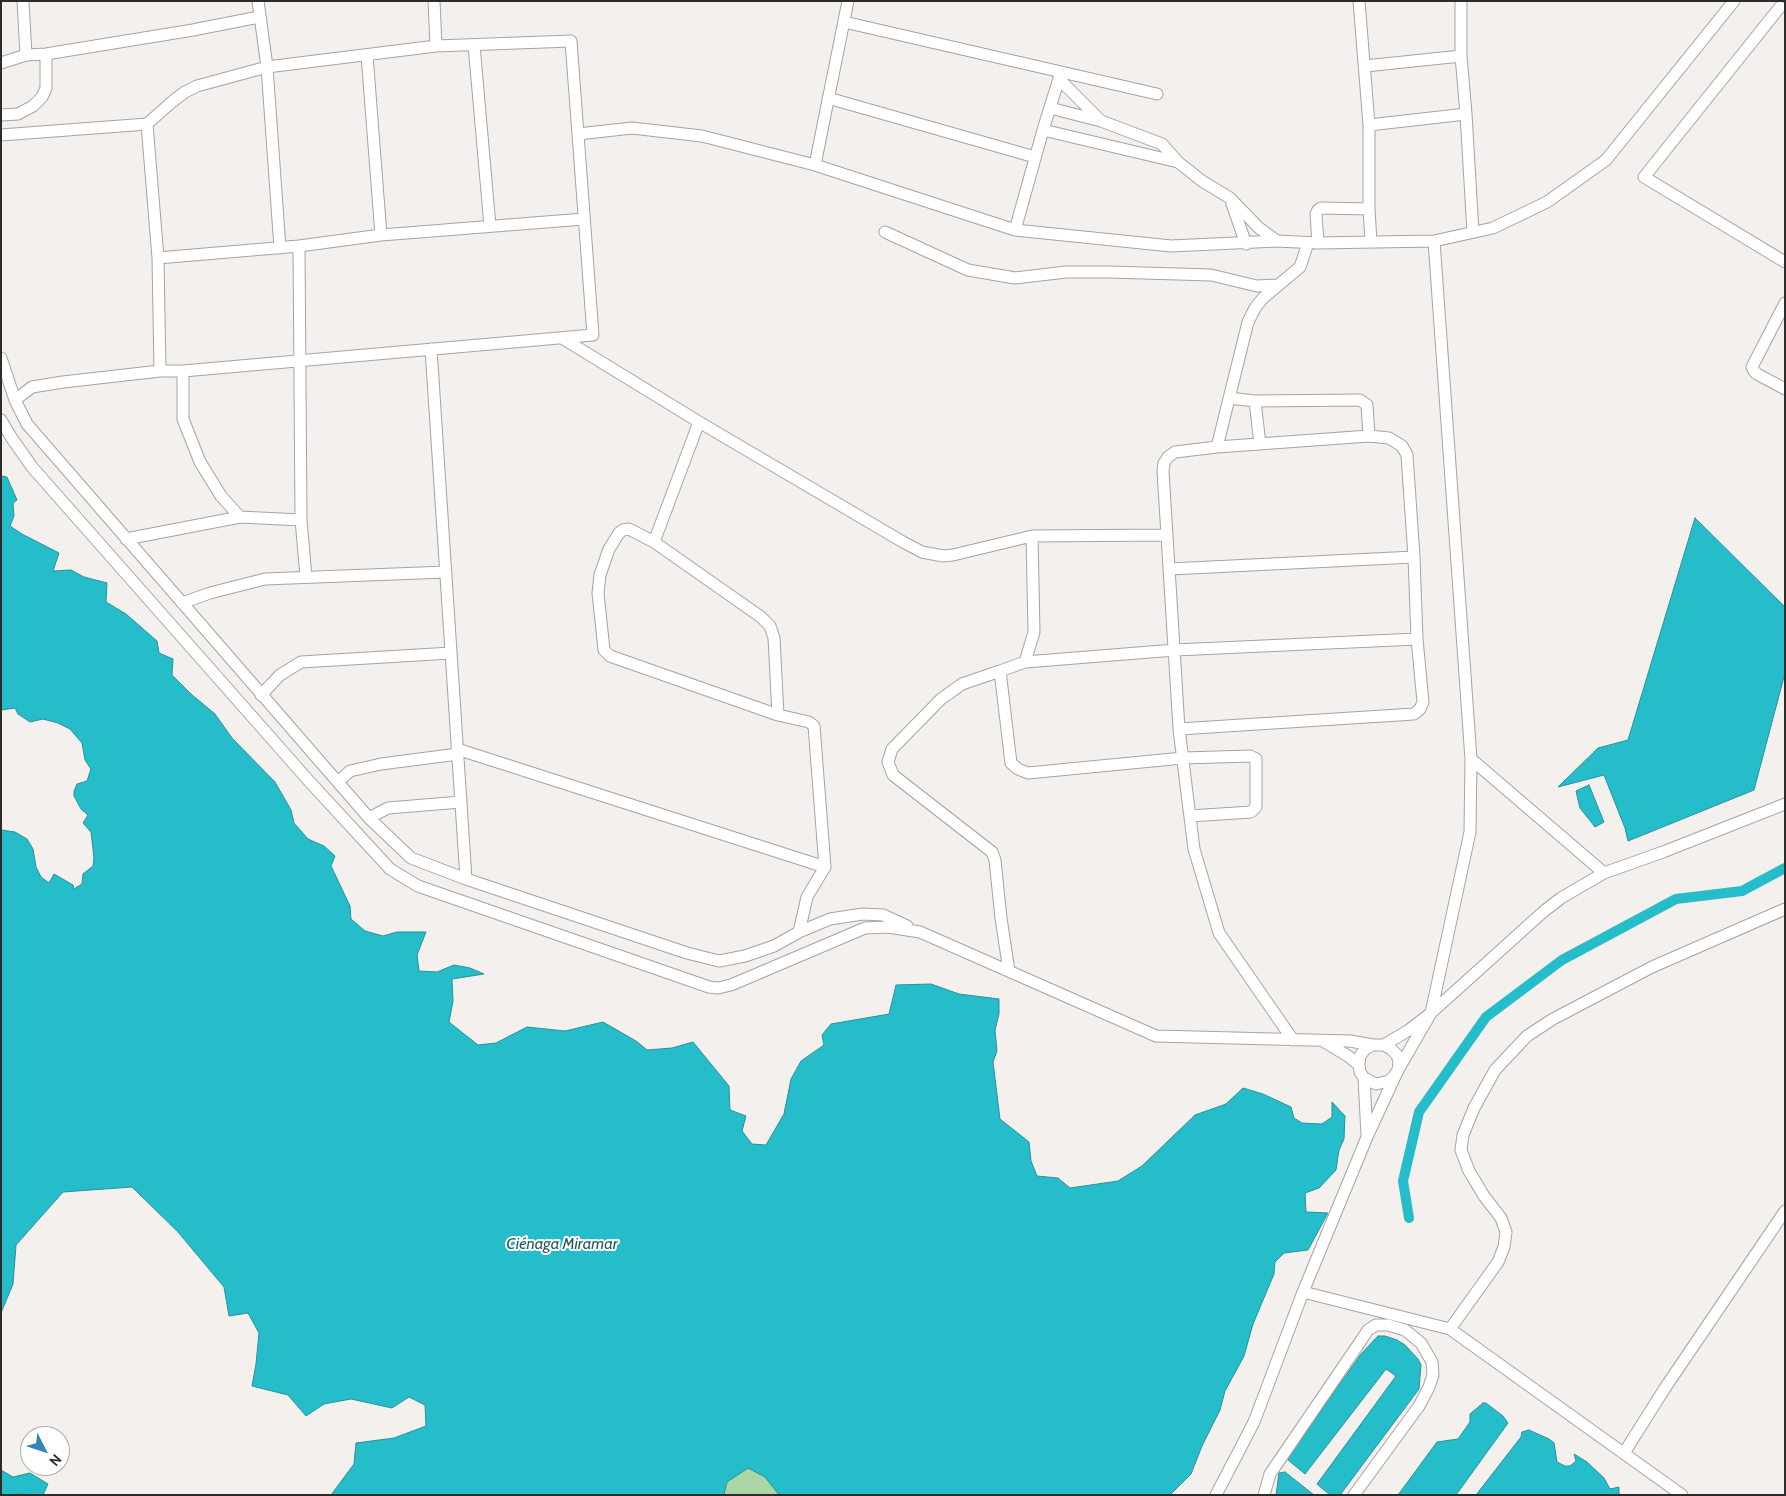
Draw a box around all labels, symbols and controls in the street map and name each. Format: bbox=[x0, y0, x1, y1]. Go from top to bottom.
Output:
water label: Ciénaga Miramar bbox=[506, 1234, 618, 1254]
north arrow bbox=[20, 1426, 70, 1476]
text: N bbox=[46, 1451, 66, 1470]

